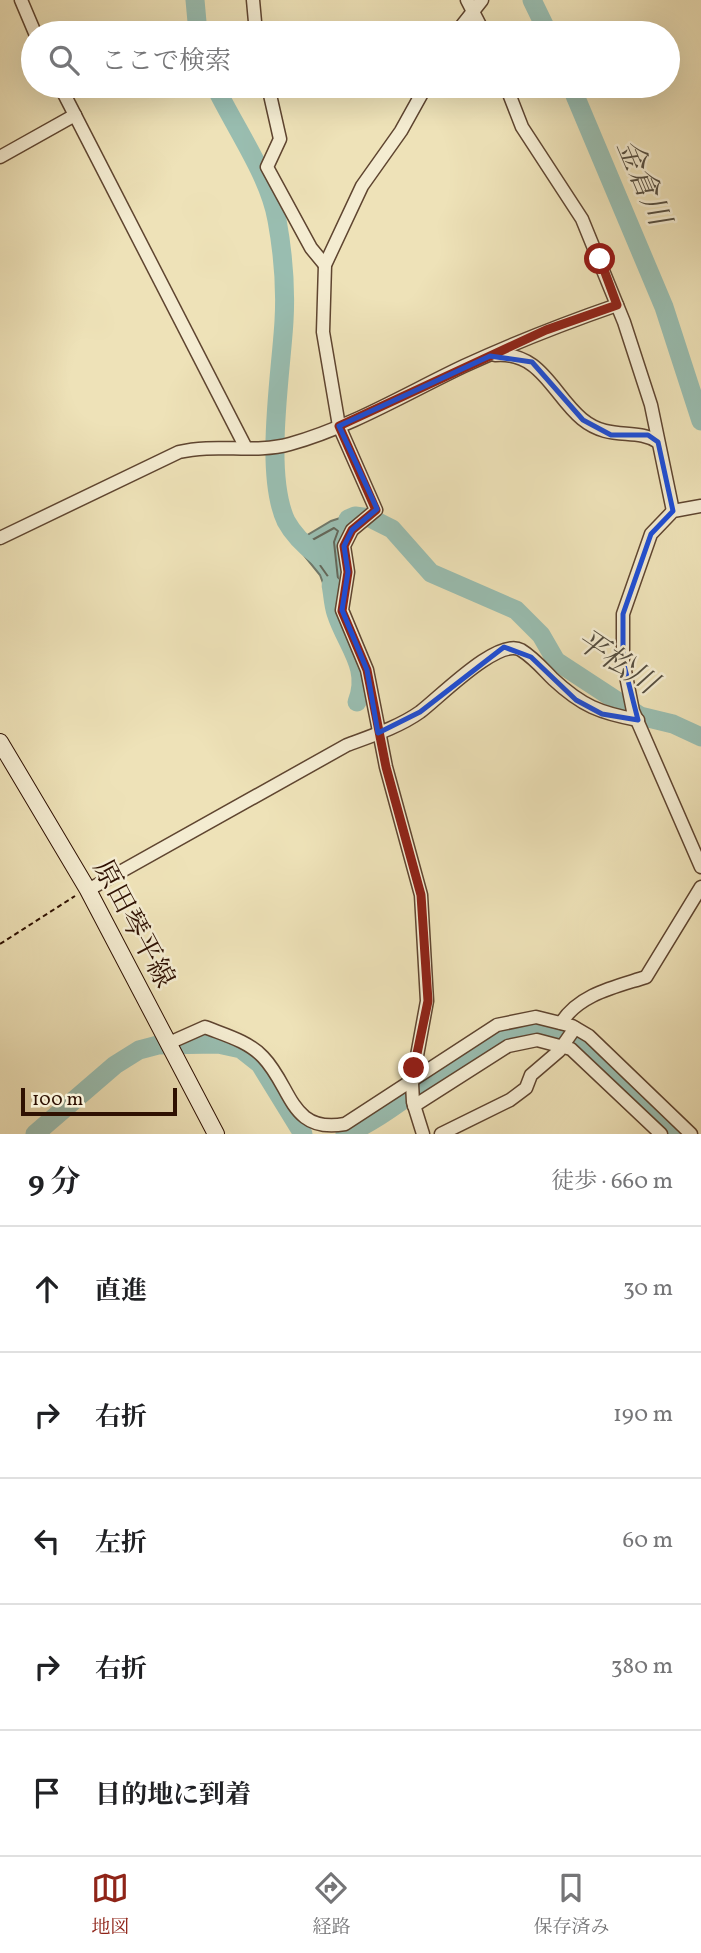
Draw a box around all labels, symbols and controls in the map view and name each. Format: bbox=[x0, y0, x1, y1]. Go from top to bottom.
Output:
search box bbox=[21, 21, 680, 98]
icon: search bbox=[45, 41, 83, 79]
text: ここで検索 bbox=[101, 44, 231, 80]
water label: 金倉川 bbox=[605, 133, 680, 235]
route start bbox=[584, 243, 615, 274]
water label: 平松川 bbox=[567, 620, 667, 707]
street label: 原田琴平線 bbox=[83, 853, 183, 995]
route end bbox=[398, 1052, 429, 1083]
scale bar bbox=[21, 1085, 177, 1117]
text: 100 m bbox=[32, 1087, 83, 1113]
text: 9 分 bbox=[28, 1162, 81, 1204]
text: 徒歩 · 660 m bbox=[551, 1166, 673, 1198]
icon: ahead bbox=[28, 1270, 66, 1308]
text: 30 m bbox=[623, 1273, 673, 1305]
text: 直進 bbox=[95, 1274, 147, 1310]
icon: right bbox=[28, 1396, 66, 1434]
text: 190 m bbox=[613, 1399, 673, 1431]
text: 右折 bbox=[95, 1400, 147, 1436]
icon: left bbox=[28, 1522, 66, 1560]
text: 60 m bbox=[623, 1525, 673, 1557]
text: 左折 bbox=[95, 1526, 147, 1562]
icon: right bbox=[28, 1648, 66, 1686]
text: 380 m bbox=[611, 1651, 673, 1683]
text: 右折 bbox=[95, 1652, 147, 1688]
icon: arrive bbox=[28, 1774, 66, 1812]
text: 目的地に到着 bbox=[95, 1778, 251, 1814]
tab: 地図 bbox=[91, 1869, 130, 1941]
tab: 経路 bbox=[312, 1869, 351, 1941]
tab: 保存済み bbox=[533, 1869, 610, 1941]

